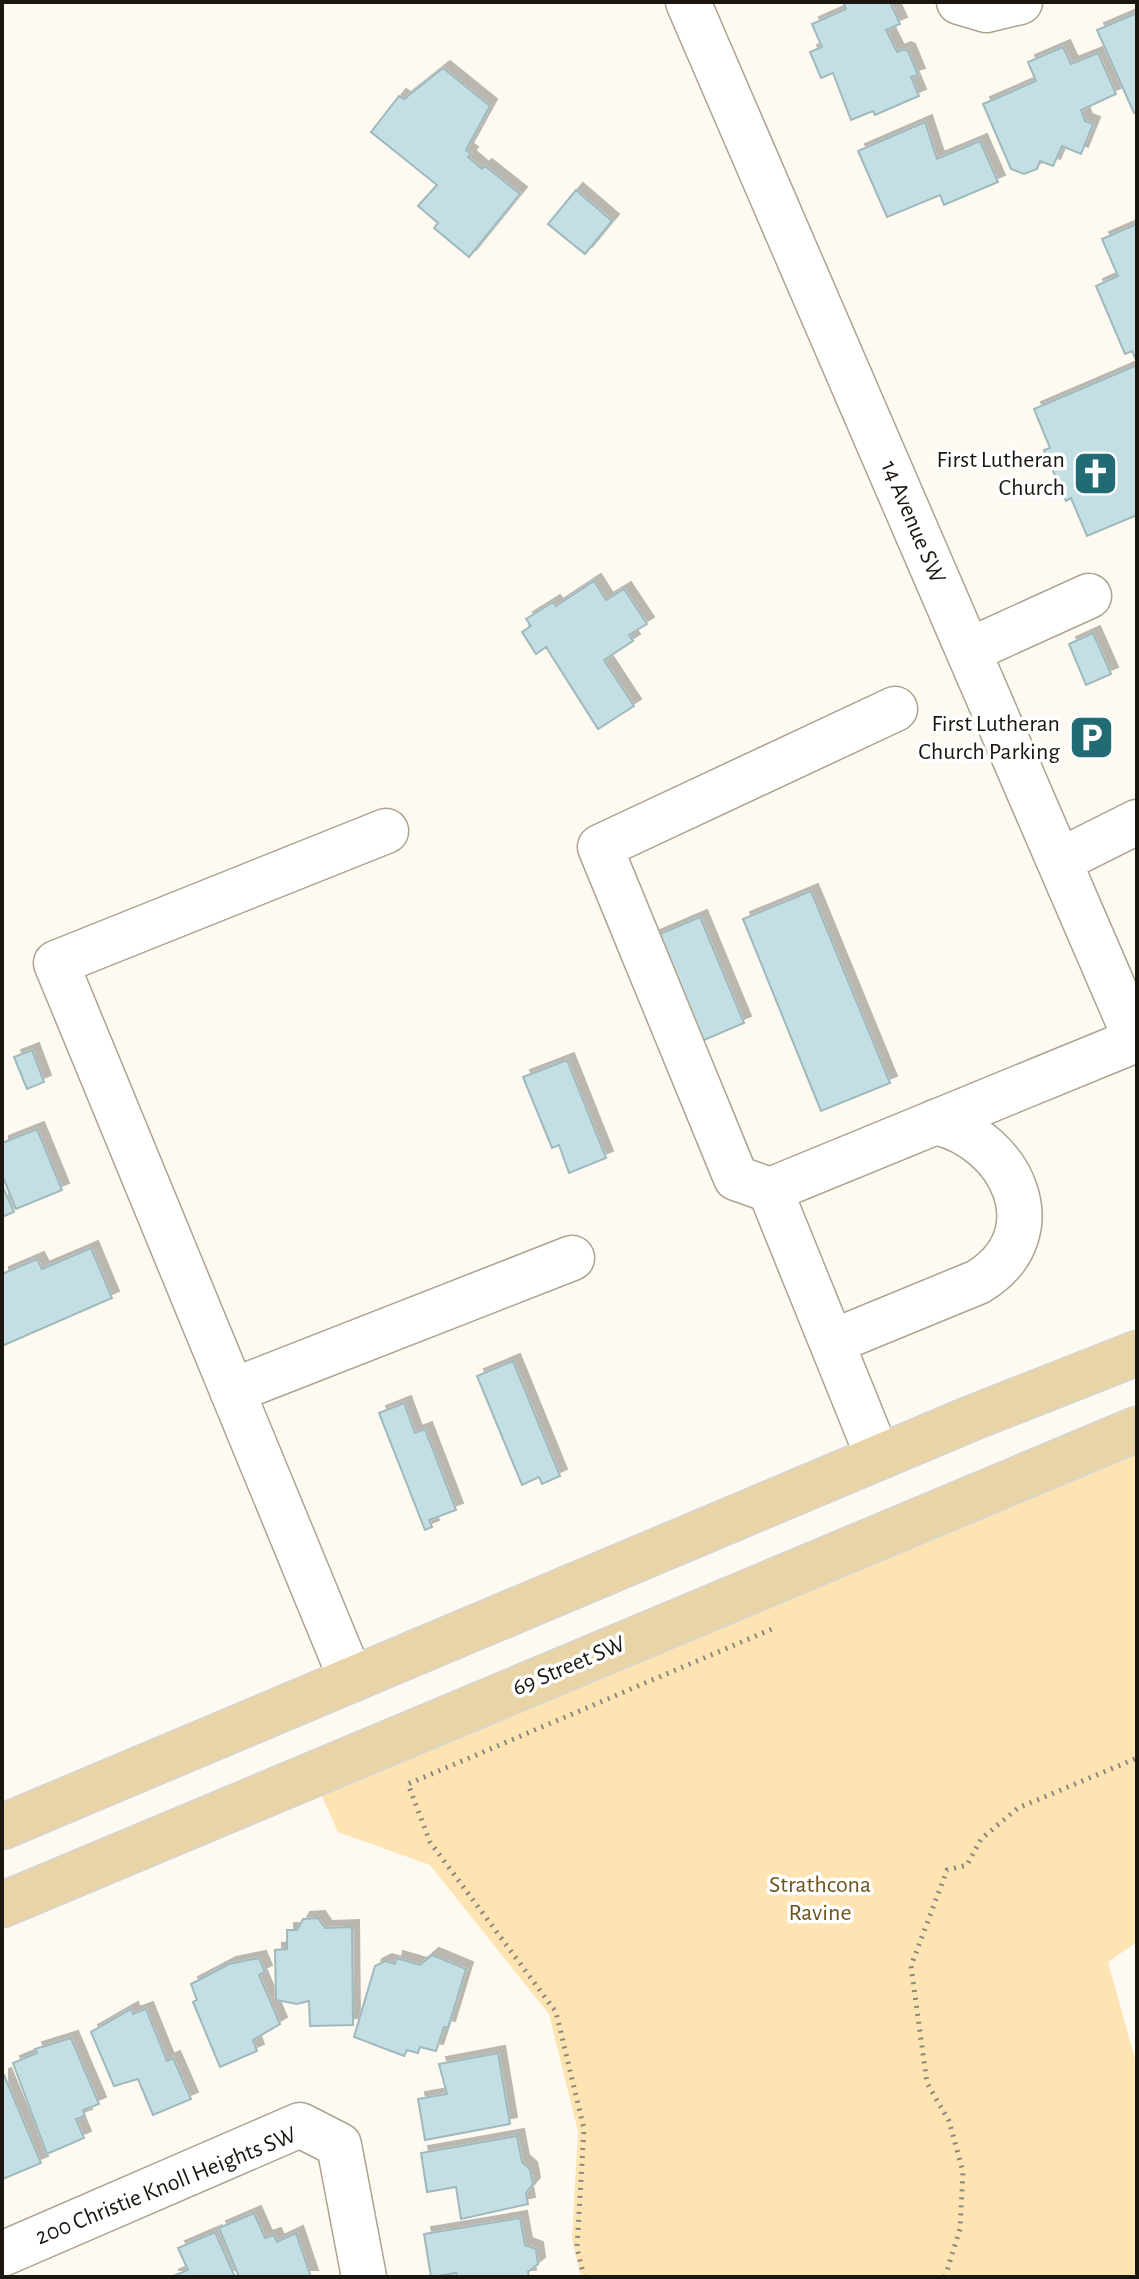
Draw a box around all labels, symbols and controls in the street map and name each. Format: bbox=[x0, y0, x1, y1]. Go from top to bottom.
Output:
place label: First Lutheran Church bbox=[936, 448, 1065, 500]
church icon: First Lutheran Church bbox=[1072, 450, 1120, 498]
street label: 14 Avenue SW bbox=[876, 457, 950, 587]
place label: First Lutheran Church Parking bbox=[918, 712, 1060, 764]
parking icon: First Lutheran Church Parking bbox=[1067, 714, 1115, 762]
street label: 69 Street SW bbox=[509, 1631, 629, 1700]
park label: Strathcona Ravine bbox=[769, 1873, 871, 1925]
street label: 200 Christie Knoll Heights SW bbox=[32, 2122, 300, 2249]

